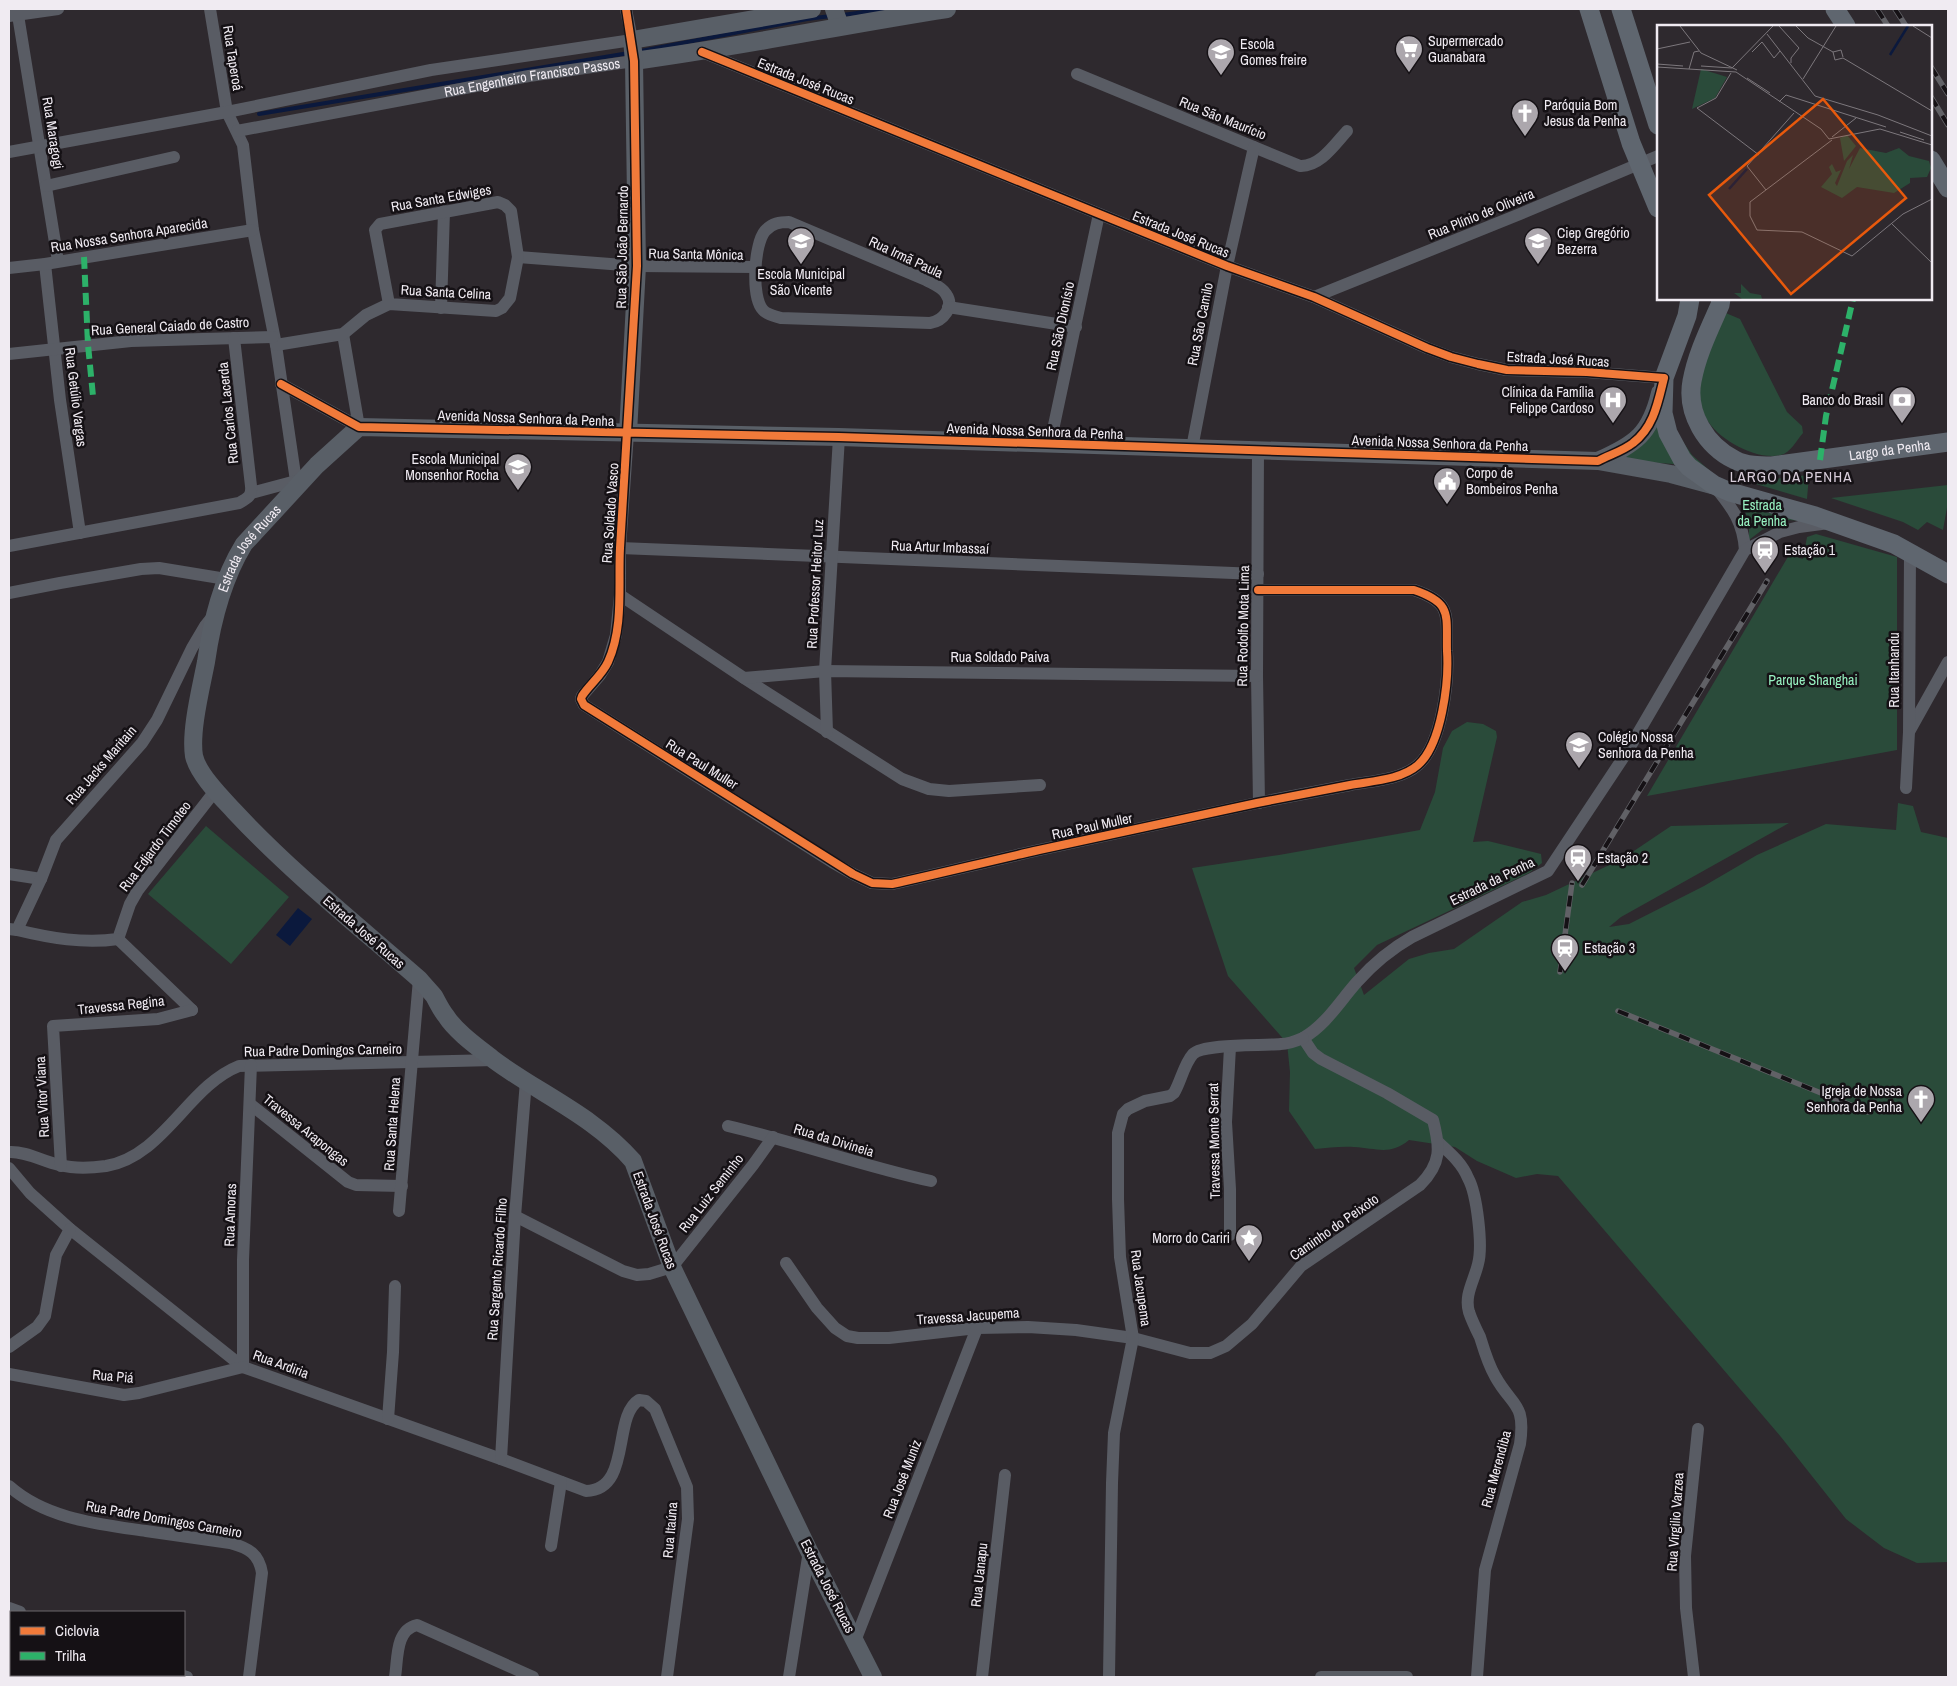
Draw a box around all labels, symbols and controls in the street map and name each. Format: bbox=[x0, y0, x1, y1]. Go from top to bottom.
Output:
street label: Rua Taperoá bbox=[219, 24, 247, 92]
inset map bbox=[1657, 25, 1932, 300]
place label: Supermercado Guanabara bbox=[1428, 32, 1503, 66]
supermarket icon: Supermercado Guanabara bbox=[1394, 34, 1424, 73]
place label: Escola Gomes freire bbox=[1240, 35, 1307, 69]
school or university icon: Escola Gomes freire bbox=[1206, 37, 1236, 76]
street label: Estrada José Rucas bbox=[755, 53, 857, 109]
street label: Rua Engenheiro Francisco Passos bbox=[443, 54, 622, 101]
street label: Rua São Maurício bbox=[1177, 92, 1269, 144]
street label: Rua Maragogi bbox=[38, 96, 68, 170]
place label: Paróquia Bom Jesus da Penha bbox=[1544, 96, 1627, 130]
church icon: Paróquia Bom Jesus da Penha bbox=[1510, 98, 1540, 137]
street label: Rua Santa Edwiges bbox=[389, 180, 493, 216]
street label: Rua Plínio de Oliveira bbox=[1425, 184, 1537, 244]
street label: Rua São João Bernardo bbox=[612, 185, 632, 309]
street label: Estrada José Rucas bbox=[1130, 206, 1232, 262]
street label: Rua Nossa Senhora Aparecida bbox=[49, 214, 209, 256]
place label: Ciep Gregório Bezerra bbox=[1557, 224, 1630, 258]
school or university icon: Escola Municipal São Vicente bbox=[786, 226, 816, 265]
school or university icon: Ciep Gregório Bezerra bbox=[1523, 226, 1553, 265]
street label: Rua Irmã Paula bbox=[866, 232, 947, 282]
street label: Rua Santa Mônica bbox=[648, 244, 744, 264]
place label: Escola Municipal São Vicente bbox=[757, 265, 845, 299]
street label: Rua São Dionísio bbox=[1042, 280, 1078, 372]
street label: Rua Santa Celina bbox=[400, 281, 492, 303]
street label: Rua São Camilo bbox=[1183, 281, 1217, 367]
street label: Rua General Caiado de Castro bbox=[91, 313, 249, 339]
street label: Rua Getúlio Vargas bbox=[61, 346, 91, 448]
street label: Estrada José Rucas bbox=[1506, 347, 1610, 371]
street label: Rua Carlos Lacerda bbox=[214, 361, 242, 465]
place label: Clínica da Família Felippe Cardoso bbox=[1501, 383, 1595, 417]
hospital icon: Clínica da Família Felippe Cardoso bbox=[1598, 385, 1628, 424]
bank icon: Banco do Brasil bbox=[1887, 385, 1917, 424]
place label: Banco do Brasil bbox=[1802, 391, 1883, 409]
street label: Avenida Nossa Senhora da Penha bbox=[436, 406, 615, 430]
street label: Avenida Nossa Senhora da Penha bbox=[945, 419, 1124, 443]
street label: Avenida Nossa Senhora da Penha bbox=[1350, 431, 1529, 455]
street label: Largo da Penha bbox=[1848, 435, 1932, 464]
place label: Escola Municipal Monsenhor Rocha bbox=[405, 450, 500, 484]
school or university icon: Escola Municipal Monsenhor Rocha bbox=[503, 452, 533, 491]
street label: Rua Soldado Vasco bbox=[598, 462, 622, 564]
place label: Corpo de Bombeiros Penha bbox=[1466, 464, 1559, 498]
public building icon: Corpo de Bombeiros Penha bbox=[1432, 466, 1462, 505]
district label: LARGO DA PENHA bbox=[1730, 466, 1852, 487]
park label: Estrada da Penha bbox=[1737, 496, 1787, 530]
street label: Estrada José Rucas bbox=[213, 501, 285, 595]
street label: Rua Professor Heitor Luz bbox=[803, 519, 827, 649]
station icon: Estação 1 bbox=[1750, 535, 1780, 574]
street label: Rua Artur Imbassaí bbox=[891, 536, 990, 558]
place label: Estação 1 bbox=[1784, 541, 1836, 559]
street label: Rua Rodolfo Mota Lima bbox=[1233, 565, 1253, 687]
street label: Rua Itanhandu bbox=[1885, 632, 1903, 708]
street label: Rua Soldado Paiva bbox=[951, 648, 1050, 666]
park label: Parque Shanghai bbox=[1768, 671, 1858, 689]
street label: Rua Jacks Maritain bbox=[62, 722, 140, 808]
place label: Colégio Nossa Senhora da Penha bbox=[1598, 728, 1694, 762]
school or university icon: Colégio Nossa Senhora da Penha bbox=[1564, 730, 1594, 769]
street label: Rua Paul Muller bbox=[663, 735, 742, 793]
street label: Rua Edjardo Timoteo bbox=[115, 797, 195, 895]
street label: Rua Paul Muller bbox=[1050, 809, 1134, 843]
station icon: Estação 2 bbox=[1563, 843, 1593, 882]
place label: Estação 2 bbox=[1597, 849, 1648, 867]
street label: Estrada da Penha bbox=[1447, 852, 1538, 909]
street label: Estrada José Rucas bbox=[319, 892, 409, 973]
station icon: Estação 3 bbox=[1550, 933, 1580, 972]
place label: Estação 3 bbox=[1584, 939, 1635, 957]
street label: Travessa Regina bbox=[77, 991, 166, 1018]
street label: Rua Padre Domingos Carneiro bbox=[244, 1040, 402, 1060]
street label: Rua Vitor Viana bbox=[31, 1055, 53, 1138]
street label: Rua Santa Helena bbox=[380, 1076, 404, 1171]
place label: Igreja de Nossa Senhora da Penha bbox=[1806, 1082, 1903, 1116]
street label: Travessa Monte Serrat bbox=[1204, 1083, 1224, 1199]
church icon: Igreja de Nossa Senhora da Penha bbox=[1906, 1084, 1936, 1123]
street label: Travessa Arapongas bbox=[260, 1090, 353, 1170]
street label: Rua da Divineia bbox=[792, 1119, 877, 1161]
street label: Rua Luiz Seminho bbox=[675, 1150, 747, 1236]
street label: Estrada José Rucas bbox=[629, 1169, 681, 1272]
street label: Rua Amoras bbox=[220, 1183, 240, 1247]
street label: Caminho do Peixoto bbox=[1286, 1190, 1382, 1264]
street label: Rua Sargento Ricardo Filho bbox=[483, 1197, 511, 1341]
place icon: Morro do Cariri bbox=[1234, 1223, 1264, 1262]
place label: Morro do Cariri bbox=[1152, 1229, 1230, 1247]
street label: Rua Jacupema bbox=[1127, 1249, 1155, 1328]
street label: Travessa Jacupema bbox=[916, 1303, 1021, 1329]
street label: Rua Ardiria bbox=[251, 1346, 312, 1383]
street label: Rua Piá bbox=[92, 1365, 135, 1387]
street label: Rua Merendiba bbox=[1477, 1428, 1515, 1510]
street label: Rua José Muniz bbox=[879, 1437, 925, 1521]
street label: Rua Virgilio Varzea bbox=[1663, 1471, 1687, 1572]
street label: Rua Padre Domingos Carneiro bbox=[85, 1496, 243, 1542]
street label: Rua Itaúna bbox=[659, 1501, 681, 1559]
street label: Estrada José Rucas bbox=[797, 1536, 859, 1636]
street label: Rua Uanapu bbox=[967, 1542, 991, 1608]
legend bbox=[10, 1611, 185, 1676]
text: Ciclovia bbox=[55, 1620, 100, 1641]
text: Trilha bbox=[55, 1645, 86, 1666]

